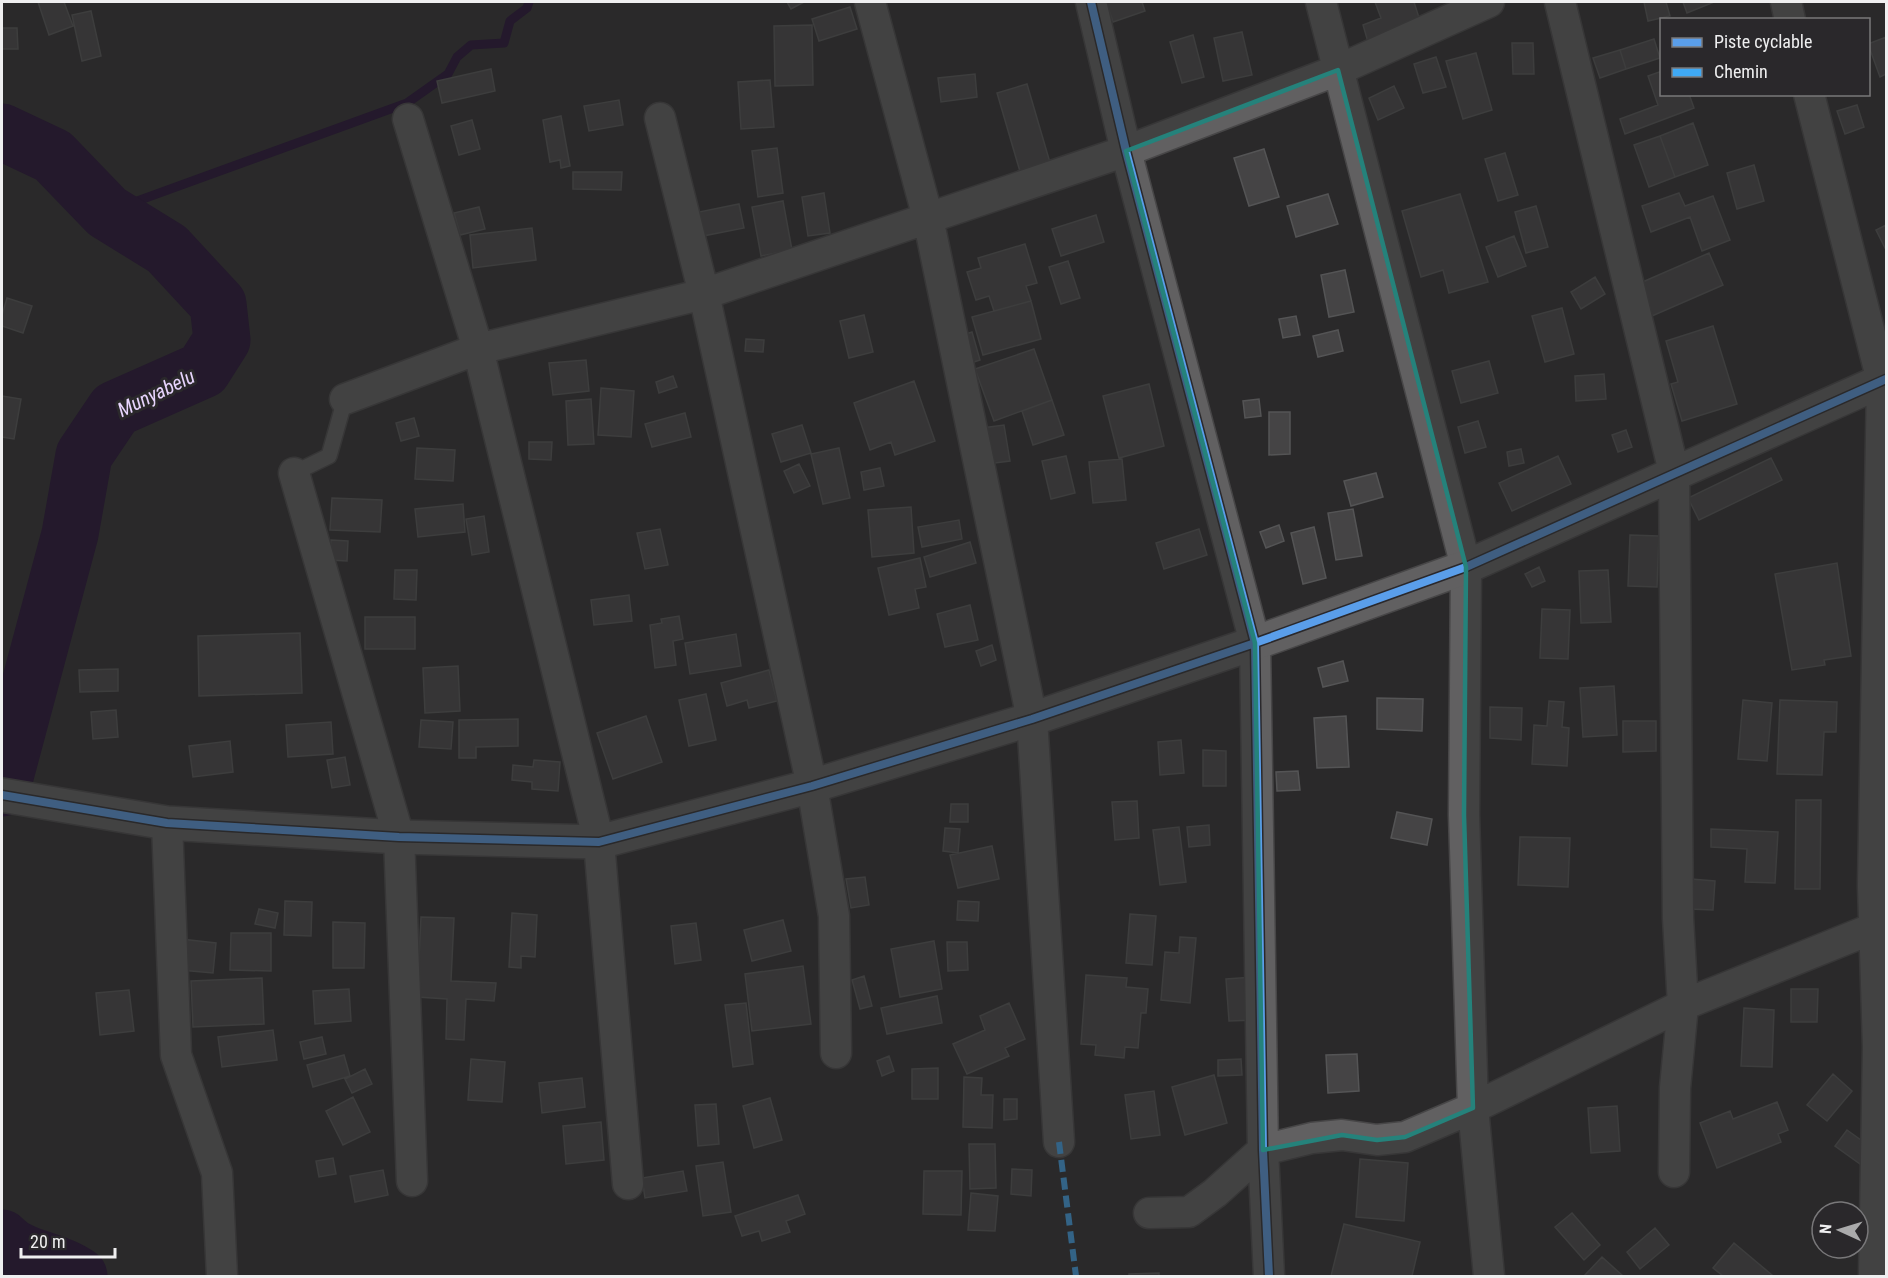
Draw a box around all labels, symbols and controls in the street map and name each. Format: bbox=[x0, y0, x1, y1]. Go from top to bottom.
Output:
legend bbox=[1660, 18, 1870, 96]
text: Piste cyclable bbox=[1714, 31, 1812, 52]
text: Chemin bbox=[1714, 61, 1768, 82]
water label: Munyabelu bbox=[113, 364, 199, 422]
north arrow bbox=[1810, 1200, 1870, 1260]
scale bar bbox=[21, 1221, 116, 1259]
text: N bbox=[1816, 1223, 1835, 1235]
text: 20 m bbox=[30, 1231, 65, 1252]

